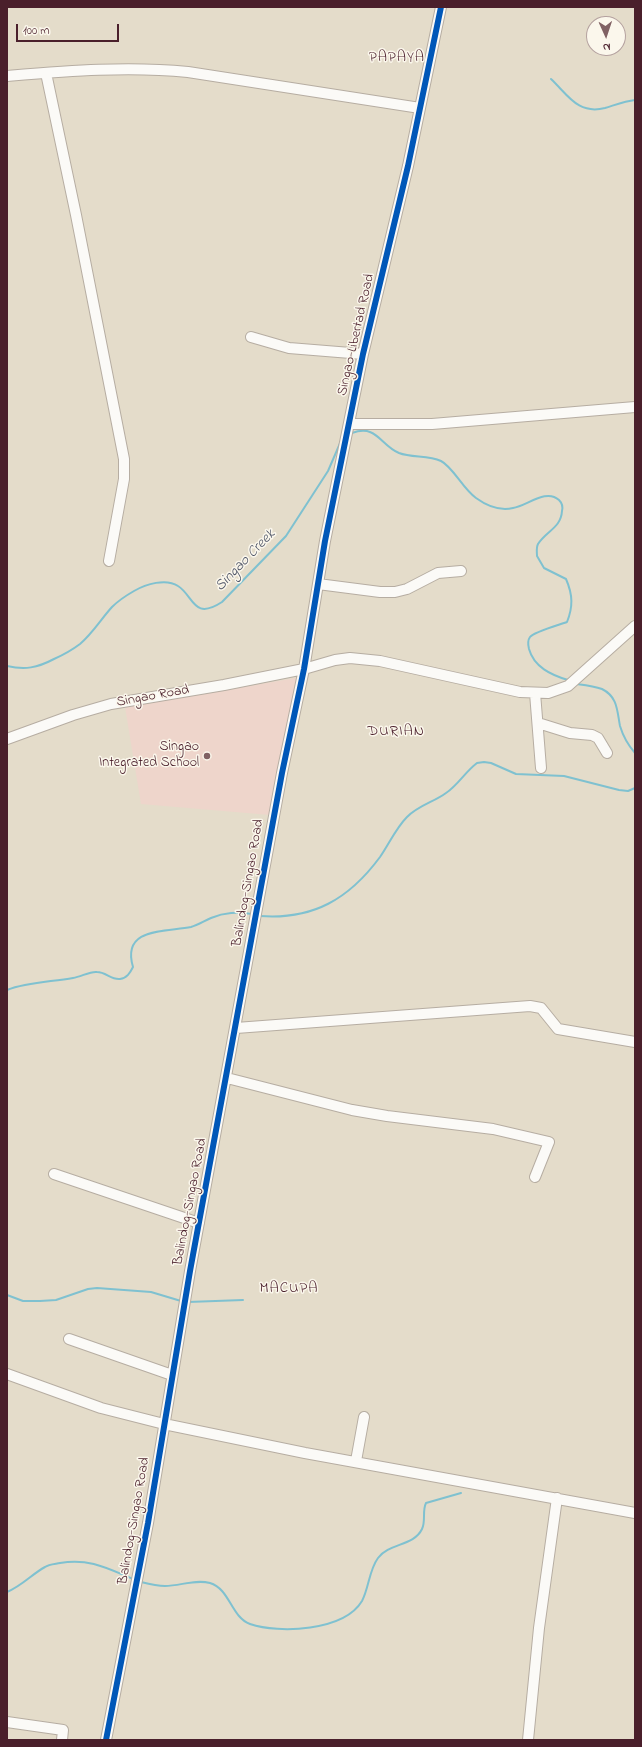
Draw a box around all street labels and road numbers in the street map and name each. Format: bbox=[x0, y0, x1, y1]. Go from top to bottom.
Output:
street label: Singao-Libertad Road bbox=[335, 272, 379, 398]
street label: Singao Road bbox=[115, 682, 191, 712]
street label: Balindog-Singao Road bbox=[230, 818, 268, 948]
street label: Balindog-Singao Road bbox=[170, 1137, 212, 1267]
street label: Balindog-Singao Road bbox=[116, 1456, 154, 1586]

